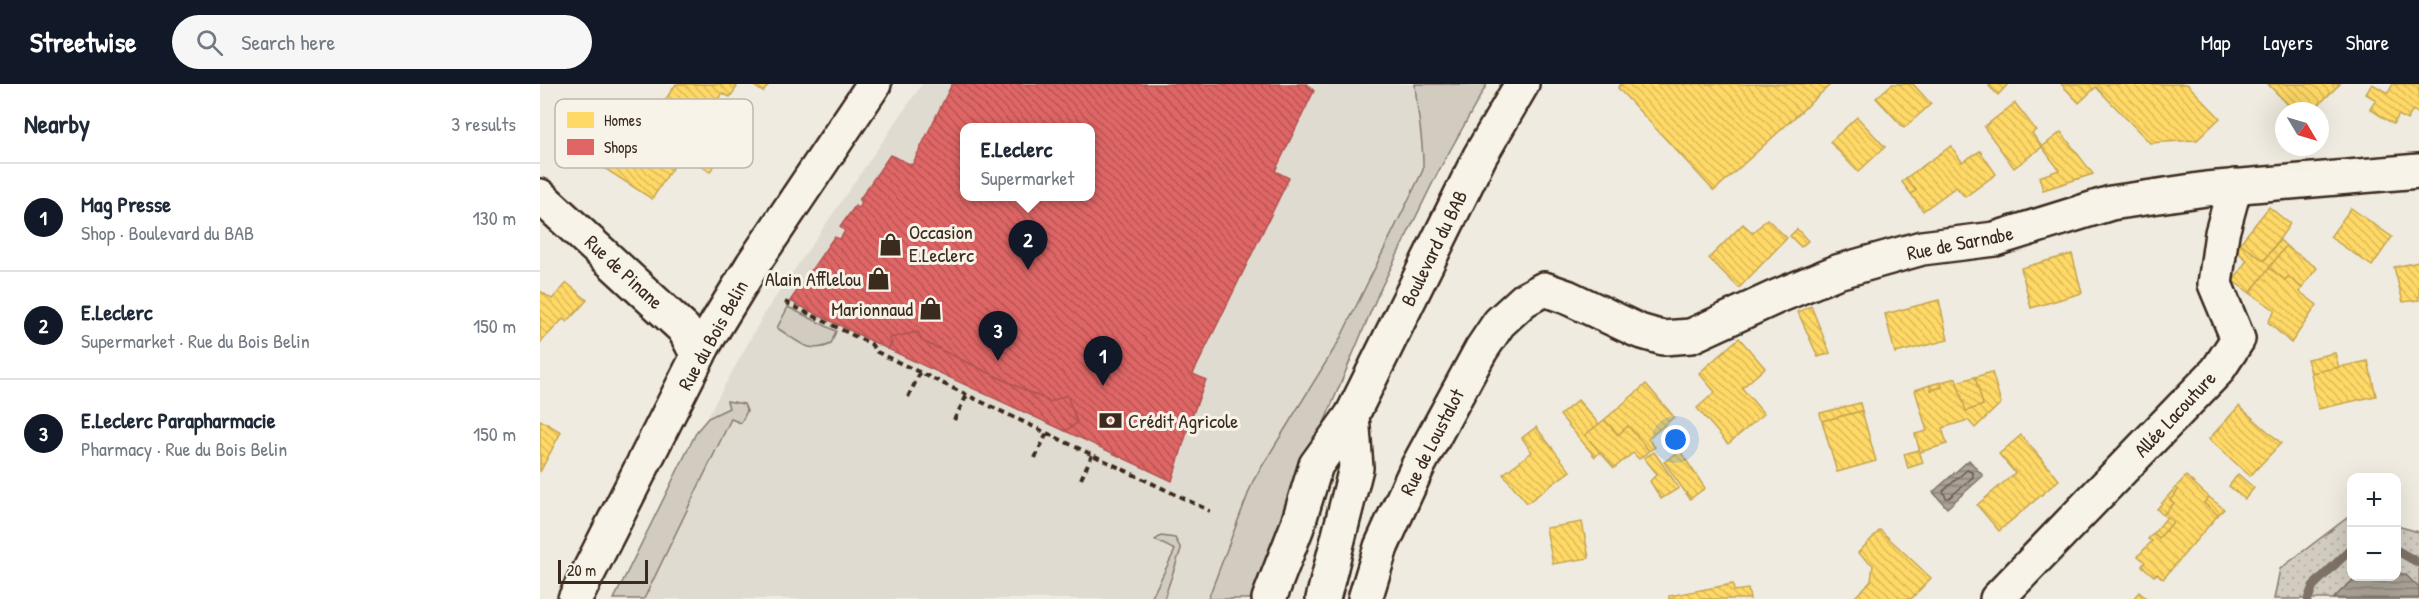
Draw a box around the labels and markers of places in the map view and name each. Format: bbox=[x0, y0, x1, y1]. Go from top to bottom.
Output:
place label: Occasion E.Leclerc bbox=[909, 218, 974, 268]
pin: 2 bbox=[1008, 220, 1048, 270]
shop icon: Occasion E.Leclerc bbox=[878, 231, 904, 257]
place label: Alain Afflelou bbox=[765, 265, 861, 292]
shop icon: Alain Afflelou bbox=[866, 266, 892, 292]
place label: Marionnaud bbox=[831, 295, 913, 322]
shop icon: Marionnaud bbox=[918, 296, 944, 322]
pin: 3 bbox=[978, 312, 1018, 361]
pin: 1 bbox=[1084, 336, 1122, 386]
place label: Crédit Agricole bbox=[1128, 407, 1238, 434]
bank icon: Crédit Agricole bbox=[1097, 408, 1123, 434]

